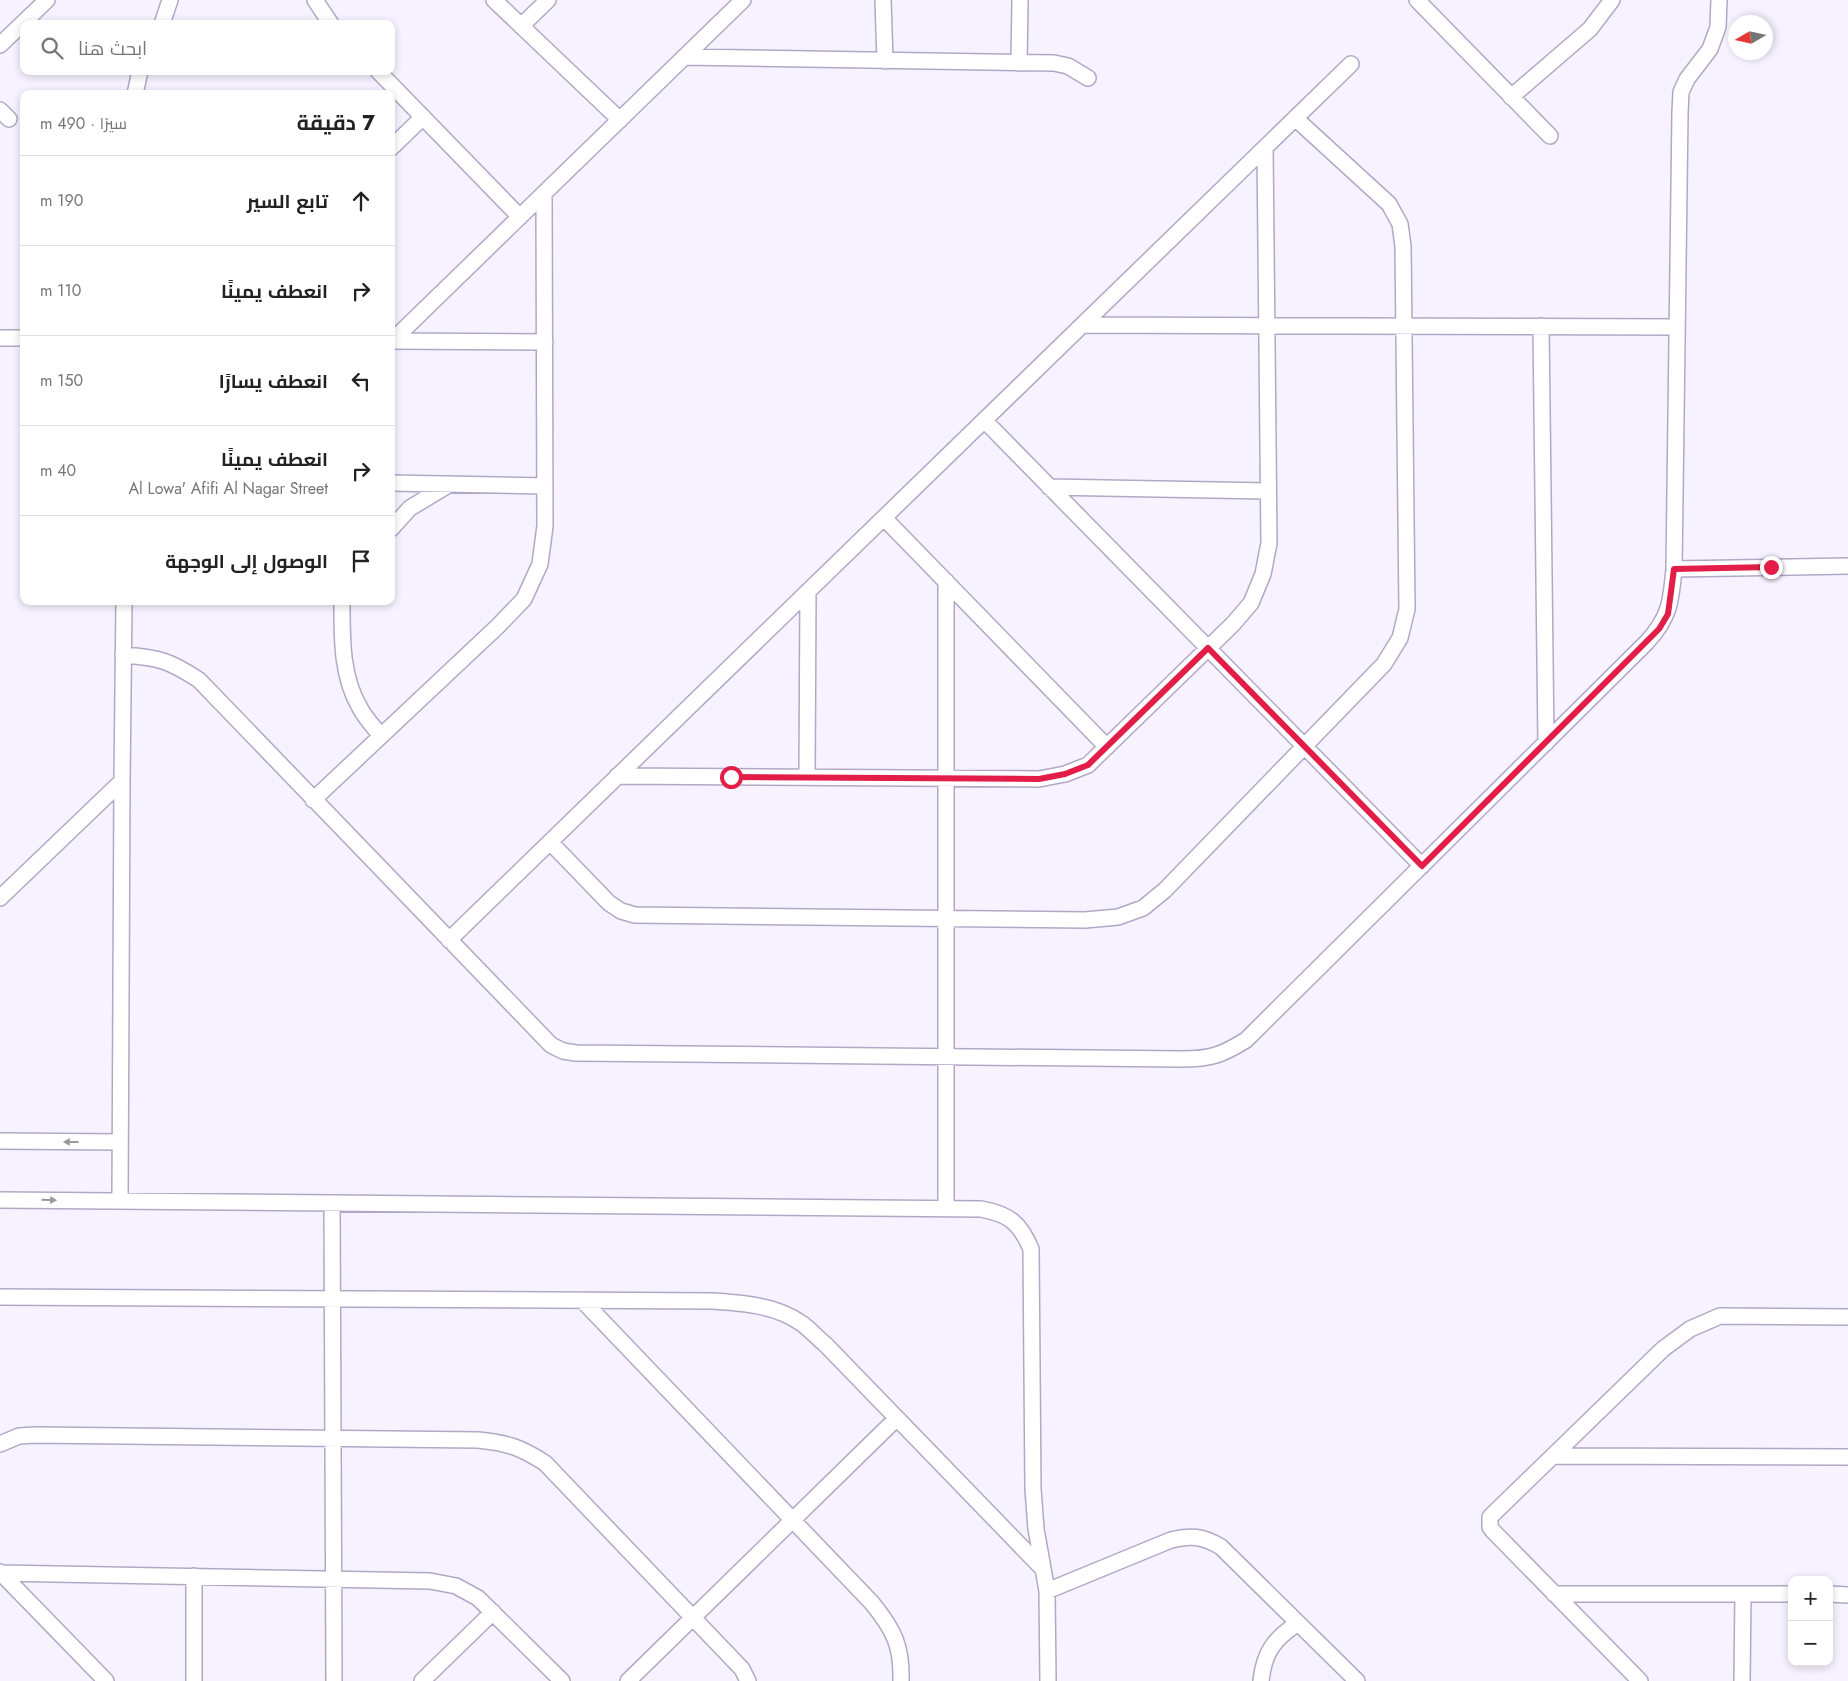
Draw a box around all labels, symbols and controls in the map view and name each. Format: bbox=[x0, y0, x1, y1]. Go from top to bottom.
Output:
north arrow bbox=[1728, 15, 1773, 60]
search box bbox=[20, 20, 395, 75]
icon: search bbox=[38, 34, 66, 62]
text: ابحث هنا bbox=[78, 35, 147, 62]
text: 7 دقيقة bbox=[297, 108, 375, 138]
text: سيرًا · 490 m bbox=[40, 112, 127, 135]
icon: ahead bbox=[347, 187, 375, 215]
text: تابع السير bbox=[247, 188, 328, 215]
text: 190 m bbox=[40, 189, 83, 212]
icon: right bbox=[347, 277, 375, 305]
text: انعطف يمينًا bbox=[221, 278, 328, 305]
text: 110 m bbox=[40, 279, 81, 302]
icon: left bbox=[347, 367, 375, 395]
text: انعطف يسارًا bbox=[219, 368, 328, 395]
text: 150 m bbox=[40, 369, 83, 392]
text: انعطف يمينًا bbox=[221, 446, 328, 473]
icon: right bbox=[347, 457, 375, 485]
text: 40 m bbox=[40, 459, 76, 482]
text: Al Lowa' Afifi Al Nagar Street bbox=[129, 477, 328, 500]
icon: arrive bbox=[347, 547, 375, 575]
text: الوصول إلى الوجهة bbox=[165, 548, 328, 575]
route end bbox=[1760, 556, 1783, 579]
route start bbox=[720, 766, 743, 789]
one-way arrow bbox=[63, 1138, 79, 1146]
one-way arrow bbox=[41, 1196, 57, 1204]
map controls bbox=[1788, 1576, 1833, 1666]
button: + bbox=[1788, 1576, 1833, 1621]
button: − bbox=[1788, 1621, 1833, 1666]

